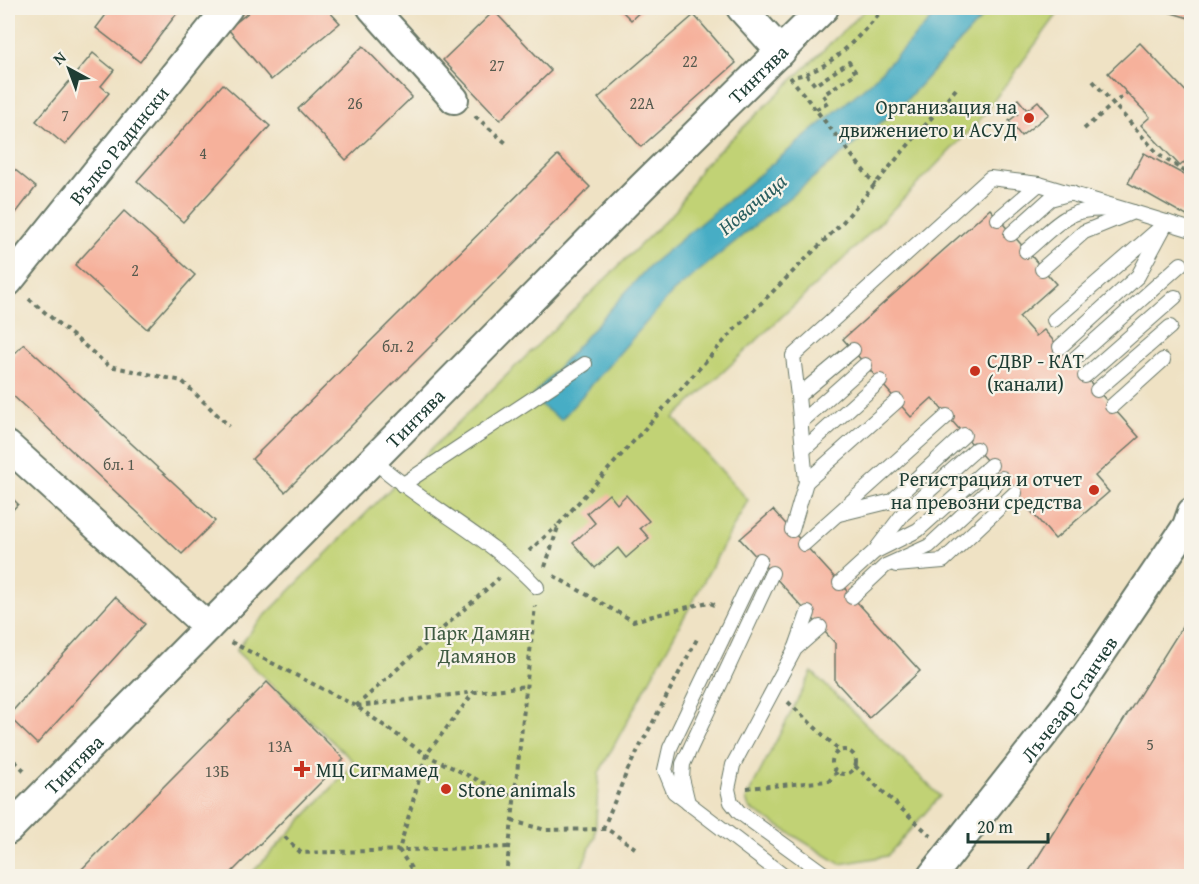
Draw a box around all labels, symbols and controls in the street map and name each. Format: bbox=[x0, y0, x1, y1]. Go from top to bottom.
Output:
street label: Тинтява bbox=[721, 37, 794, 110]
north arrow bbox=[39, 39, 99, 99]
text: N bbox=[47, 45, 71, 70]
house number: 22 bbox=[682, 49, 698, 73]
house number: 27 bbox=[489, 53, 505, 77]
street label: Вълко Радински bbox=[61, 79, 175, 210]
house number: 26 bbox=[347, 91, 363, 115]
house number: 22А bbox=[629, 91, 655, 115]
place label: Организация на движението и АСУД bbox=[839, 92, 1017, 144]
house number: 7 bbox=[61, 103, 69, 127]
marker: Организация на движението и АСУД bbox=[1022, 111, 1036, 125]
house number: 4 bbox=[199, 141, 207, 165]
water label: Новачица bbox=[711, 166, 793, 242]
house number: 2 bbox=[131, 258, 139, 282]
house number: бл. 2 bbox=[382, 334, 414, 358]
place label: СДВР - КАТ (канали) bbox=[987, 346, 1084, 398]
marker: СДВР - КАТ (канали) bbox=[968, 364, 982, 378]
street label: Тинтява bbox=[378, 381, 451, 454]
house number: бл. 1 bbox=[103, 452, 135, 476]
place label: Регистрация и отчет на превозни средства bbox=[891, 464, 1082, 516]
marker: Регистрация и отчет на превозни средства bbox=[1087, 483, 1101, 497]
park label: Парк Дамян Дамянов bbox=[424, 618, 531, 670]
street label: Лъчезар Станчев bbox=[1013, 629, 1124, 768]
street label: Тинтява bbox=[37, 727, 110, 800]
house number: 5 bbox=[1146, 732, 1154, 756]
house number: 13А bbox=[267, 734, 293, 758]
place label: МЦ Сигмамед bbox=[316, 755, 439, 784]
house number: 13Б bbox=[205, 759, 229, 783]
marker: МЦ Сигмамед bbox=[293, 760, 311, 778]
place label: Stone animals bbox=[458, 775, 576, 804]
marker: Stone animals bbox=[439, 782, 453, 796]
scale bar bbox=[968, 806, 1048, 844]
text: 20 m bbox=[977, 813, 1013, 840]

